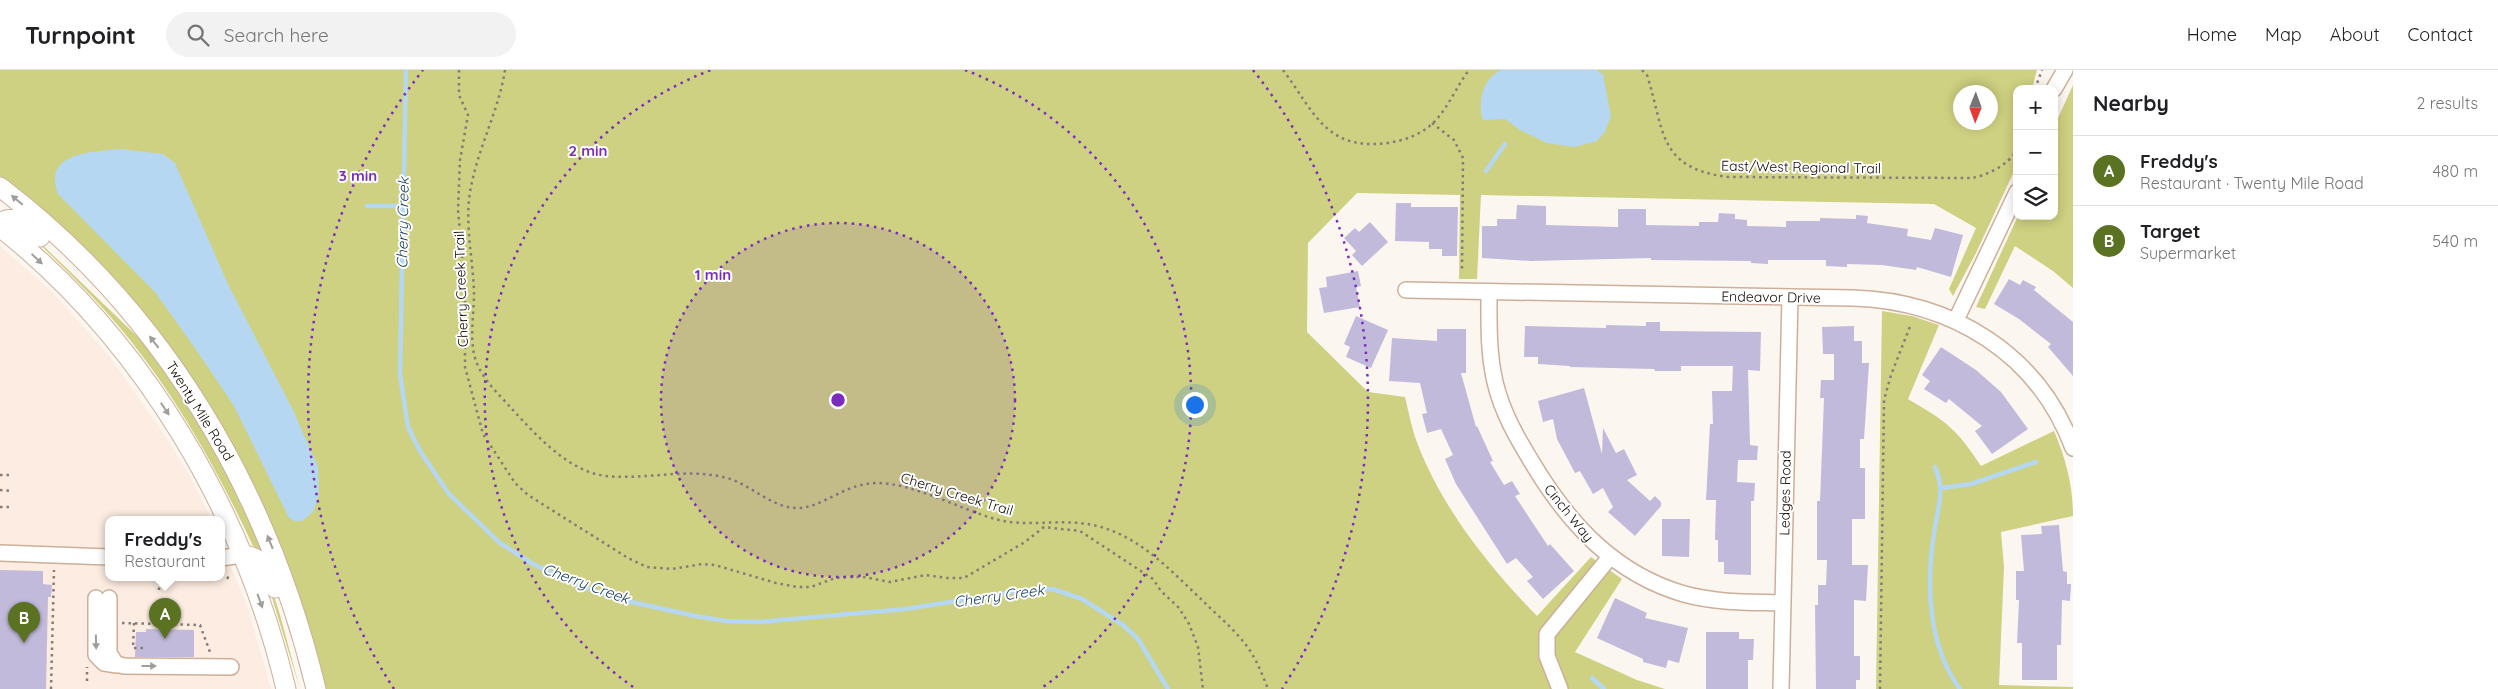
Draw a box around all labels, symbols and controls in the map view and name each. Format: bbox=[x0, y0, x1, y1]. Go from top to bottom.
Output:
search box bbox=[166, 12, 516, 57]
text: Turnpoint bbox=[25, 20, 136, 50]
icon: search bbox=[184, 21, 212, 49]
text: Search here bbox=[224, 23, 329, 47]
text: Home bbox=[2187, 23, 2237, 46]
text: Map bbox=[2265, 23, 2302, 46]
text: About bbox=[2330, 23, 2380, 46]
text: Contact bbox=[2408, 23, 2473, 46]
north arrow bbox=[1953, 85, 1998, 130]
map controls bbox=[2013, 85, 2058, 220]
button: + bbox=[2013, 85, 2058, 130]
text: Nearby bbox=[2093, 90, 2169, 116]
text: 2 results bbox=[2416, 93, 2478, 113]
button: − bbox=[2013, 130, 2058, 175]
text: 2 min bbox=[568, 141, 608, 160]
text: Freddy's bbox=[2140, 149, 2218, 173]
street label: East/West Regional Trail bbox=[1721, 157, 1881, 177]
text: A bbox=[2104, 161, 2114, 181]
text: 480 m bbox=[2432, 161, 2478, 181]
text: 3 min bbox=[339, 166, 377, 185]
text: Restaurant · Twenty Mile Road bbox=[2140, 173, 2364, 193]
water label: Cherry Creek bbox=[392, 175, 413, 269]
button: layers bbox=[2013, 175, 2058, 220]
one-way arrow bbox=[11, 195, 24, 206]
text: Target bbox=[2140, 219, 2201, 243]
street label: Cherry Creek Trail bbox=[450, 230, 472, 348]
text: B bbox=[2104, 231, 2114, 251]
text: 540 m bbox=[2432, 231, 2478, 251]
text: Supermarket bbox=[2140, 243, 2236, 263]
one-way arrow bbox=[30, 253, 42, 265]
text: 1 min bbox=[695, 265, 731, 284]
street label: Endeavor Drive bbox=[1721, 287, 1821, 307]
one-way arrow bbox=[149, 335, 159, 349]
street label: Twenty Mile Road bbox=[162, 358, 238, 464]
centre of rings bbox=[829, 391, 847, 409]
your location bbox=[1182, 392, 1208, 418]
one-way arrow bbox=[160, 402, 169, 416]
street label: Ledges Road bbox=[1775, 450, 1795, 536]
street label: Cherry Creek Trail bbox=[899, 468, 1015, 520]
street label: Cinch Way bbox=[1540, 480, 1598, 546]
popup bbox=[105, 516, 225, 581]
text: Freddy's bbox=[124, 527, 202, 551]
one-way arrow bbox=[266, 535, 274, 549]
text: Restaurant bbox=[124, 551, 206, 571]
water label: Cherry Creek bbox=[540, 559, 634, 609]
water label: Cherry Creek bbox=[952, 579, 1047, 611]
one-way arrow bbox=[256, 594, 264, 609]
pin: A bbox=[149, 598, 181, 639]
pin: B bbox=[8, 602, 40, 643]
one-way arrow bbox=[92, 635, 100, 651]
one-way arrow bbox=[141, 662, 157, 670]

